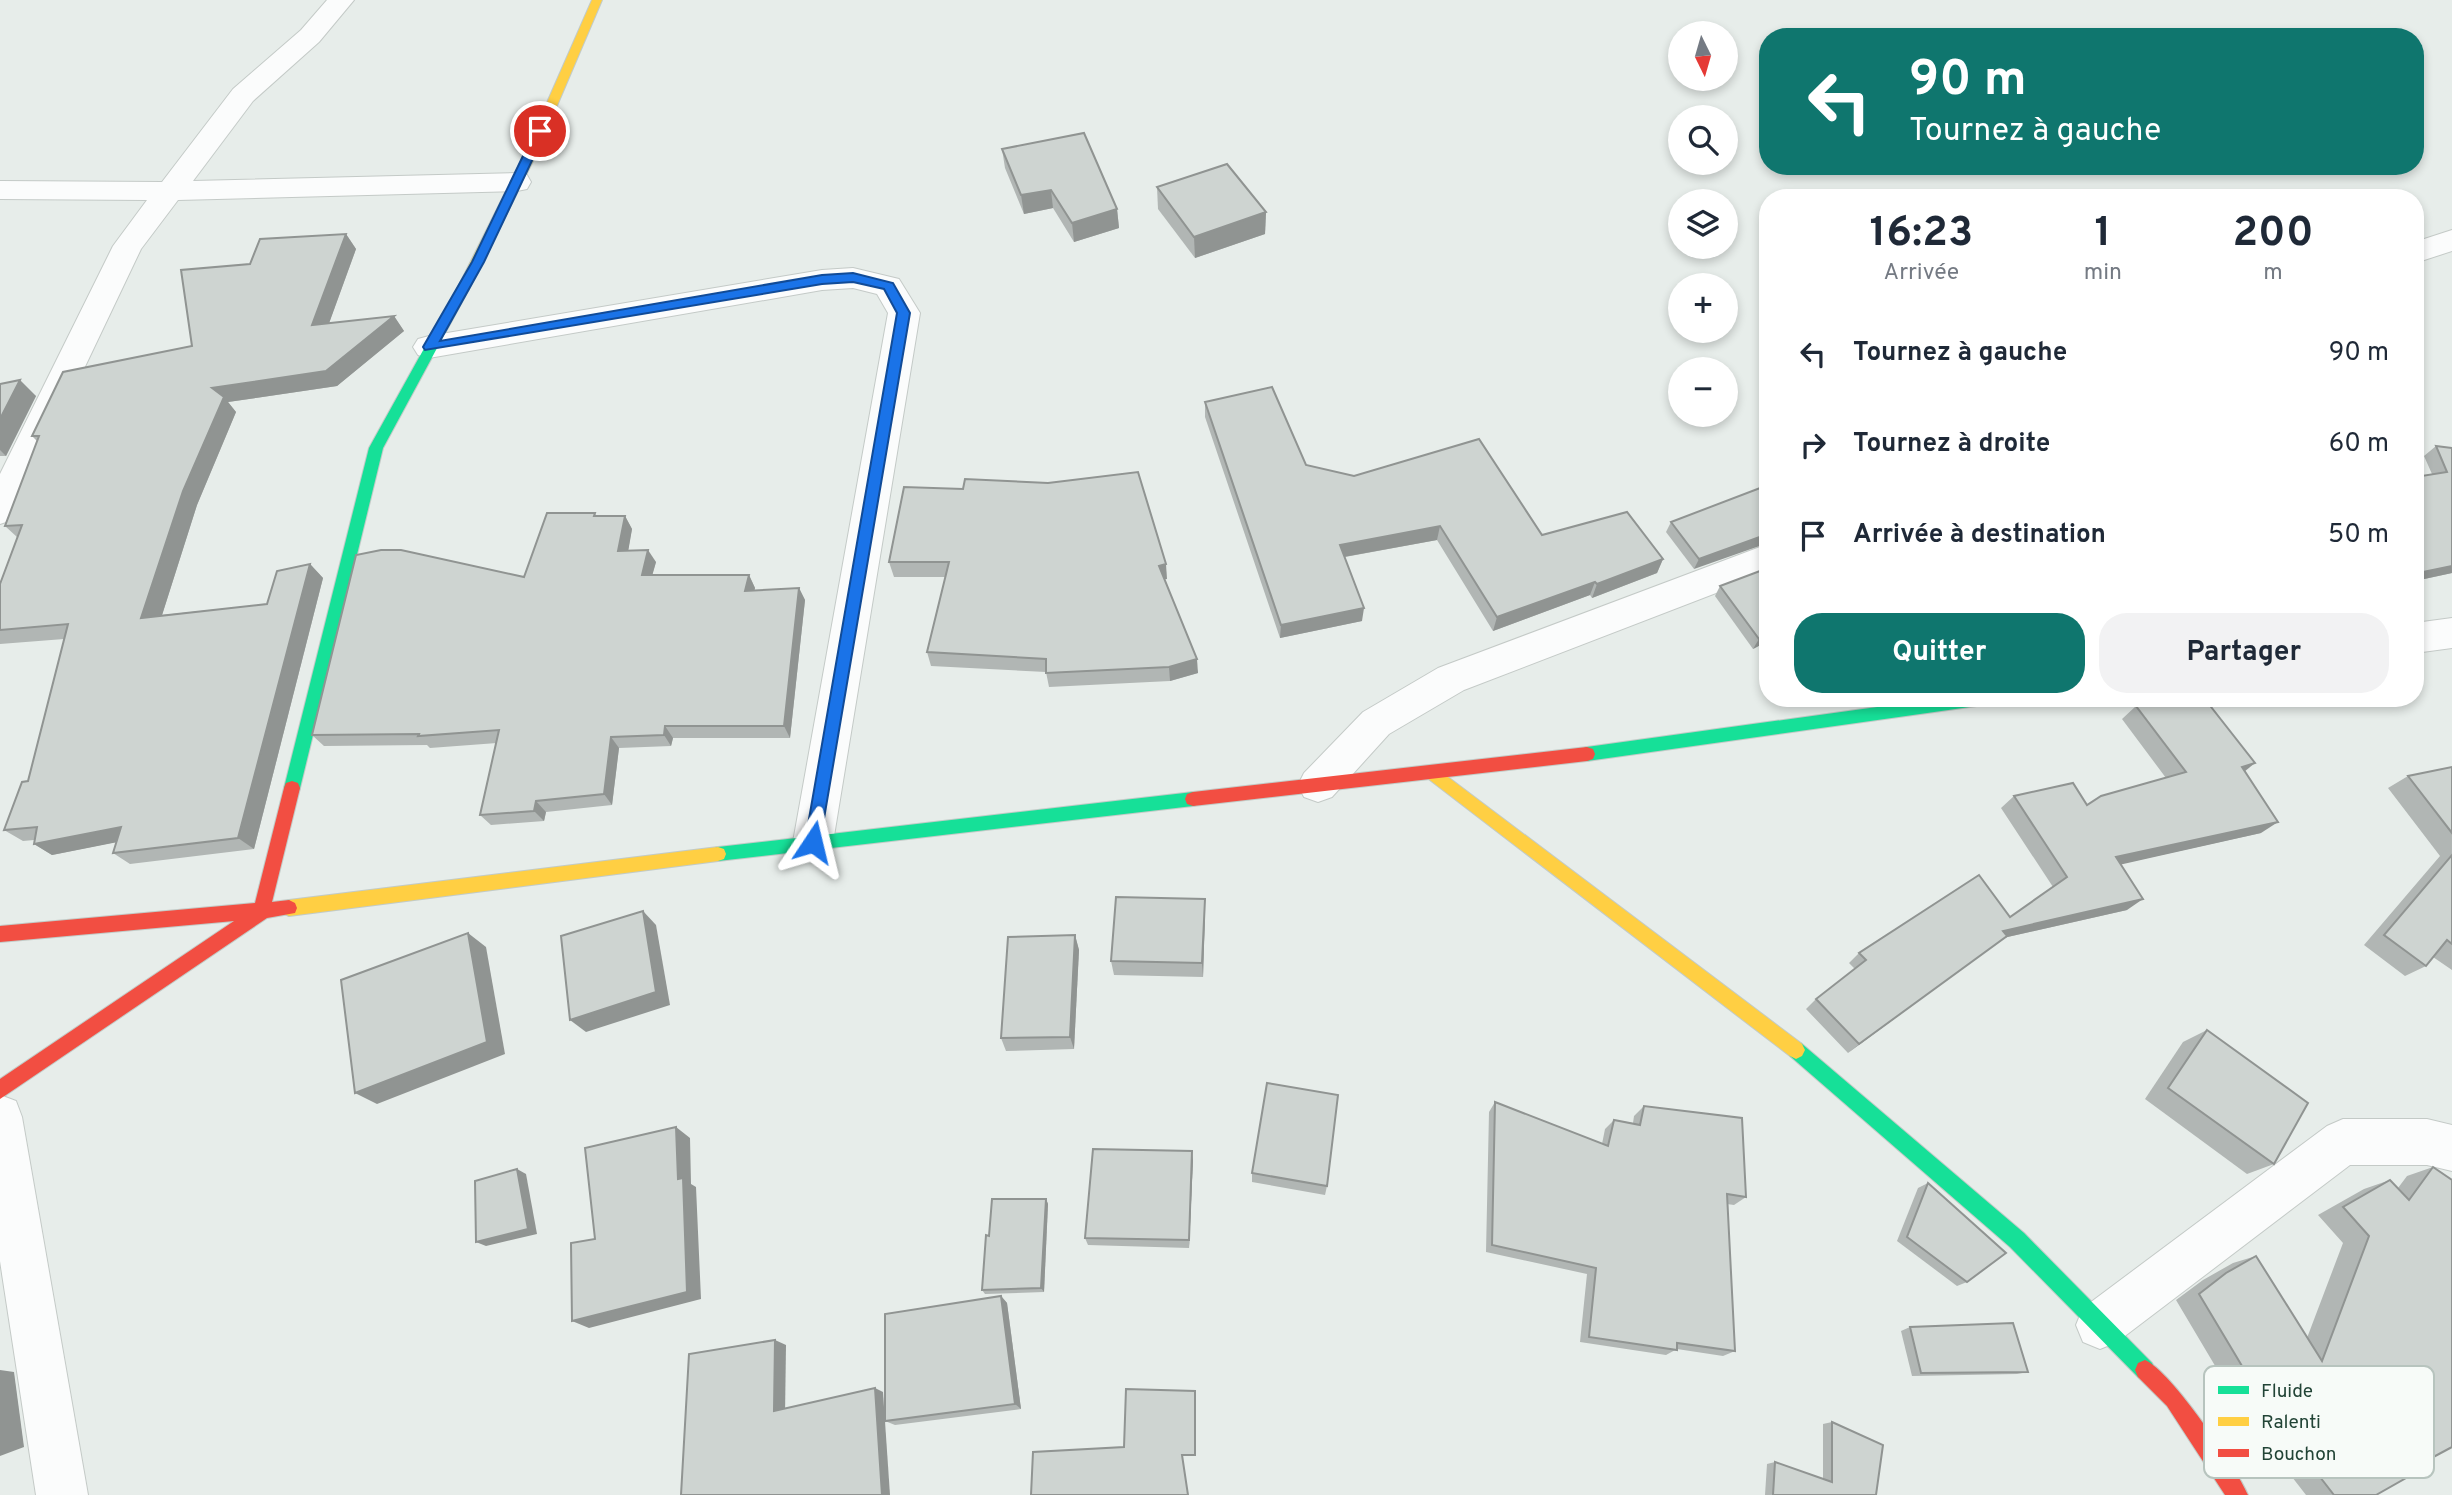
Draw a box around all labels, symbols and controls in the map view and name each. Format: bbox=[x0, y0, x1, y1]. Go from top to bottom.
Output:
north arrow bbox=[1668, 21, 1738, 91]
map controls bbox=[1668, 21, 1738, 427]
text: 90 m bbox=[1909, 51, 2027, 113]
icon: left bbox=[1794, 56, 1885, 147]
pin bbox=[510, 101, 570, 161]
button: search bbox=[1668, 105, 1738, 175]
icon: arrive bbox=[521, 112, 559, 150]
text: Tournez à gauche bbox=[1909, 112, 2161, 152]
button: layers bbox=[1668, 189, 1738, 259]
text: 16:23 bbox=[1869, 208, 1973, 261]
text: 1 bbox=[2094, 208, 2111, 261]
text: 200 bbox=[2232, 208, 2314, 261]
text: Arrivée bbox=[1884, 259, 1959, 288]
text: min bbox=[2084, 259, 2122, 288]
text: m bbox=[2263, 259, 2283, 288]
button: + bbox=[1668, 273, 1738, 343]
icon: left bbox=[1794, 335, 1832, 373]
text: Tournez à gauche bbox=[1853, 337, 2067, 370]
text: 90 m bbox=[2329, 337, 2389, 370]
button: − bbox=[1668, 357, 1738, 427]
icon: right bbox=[1794, 426, 1832, 464]
text: Tournez à droite bbox=[1853, 428, 2050, 461]
text: 60 m bbox=[2329, 428, 2389, 461]
icon: arrive bbox=[1794, 517, 1832, 555]
text: Arrivée à destination bbox=[1853, 519, 2106, 552]
text: 50 m bbox=[2328, 519, 2389, 552]
button: Quitter bbox=[1794, 613, 2085, 693]
button: Partager bbox=[2099, 613, 2389, 693]
position arrow bbox=[776, 805, 850, 879]
legend bbox=[2204, 1366, 2434, 1478]
text: Fluide bbox=[2261, 1380, 2313, 1404]
text: Ralenti bbox=[2261, 1411, 2321, 1435]
text: Bouchon bbox=[2261, 1443, 2337, 1467]

